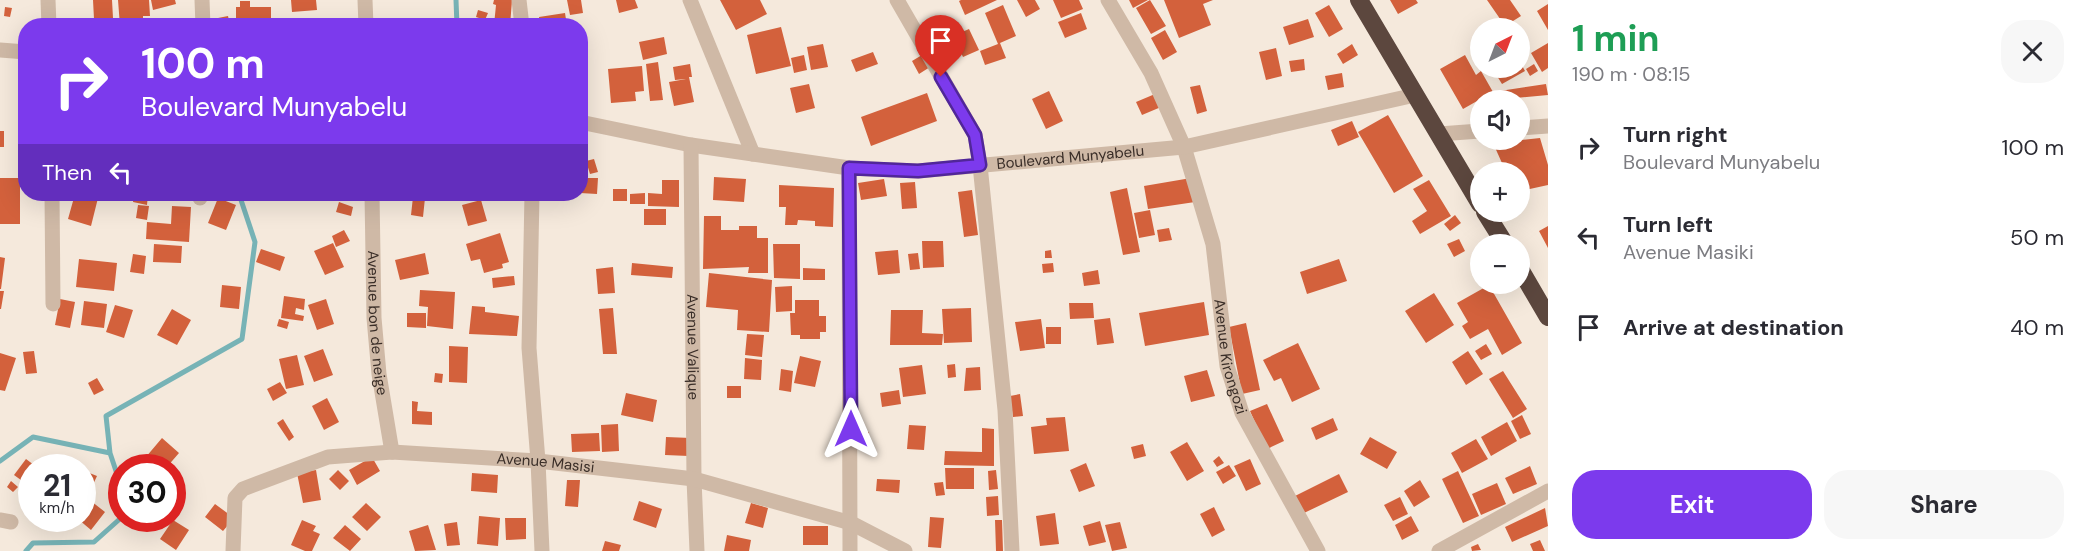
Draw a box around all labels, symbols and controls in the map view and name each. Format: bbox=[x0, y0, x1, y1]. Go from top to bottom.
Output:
pin bbox=[915, 15, 966, 77]
text: 1 min bbox=[1572, 15, 1660, 62]
north arrow bbox=[1470, 18, 1530, 78]
map controls bbox=[1470, 18, 1530, 294]
button: close bbox=[2001, 20, 2064, 83]
icon: arrive bbox=[924, 24, 957, 57]
text: 100 m bbox=[141, 36, 265, 91]
icon: right bbox=[42, 42, 120, 120]
text: 190 m · 08:15 bbox=[1572, 61, 1691, 87]
text: Boulevard Munyabelu bbox=[141, 89, 407, 124]
button: sound bbox=[1470, 90, 1530, 150]
text: Turn right bbox=[1623, 120, 1728, 149]
icon: right bbox=[1572, 131, 1605, 164]
text: 100 m bbox=[2002, 133, 2064, 162]
street label: Boulevard Munyabelu bbox=[996, 141, 1145, 174]
text: Boulevard Munyabelu bbox=[1623, 149, 1820, 175]
icon: left bbox=[104, 156, 137, 189]
text: Then bbox=[42, 158, 92, 187]
button: + bbox=[1470, 162, 1530, 222]
text: Turn left bbox=[1623, 210, 1713, 239]
icon: left bbox=[1572, 221, 1605, 254]
text: 50 m bbox=[2010, 223, 2064, 252]
button: − bbox=[1470, 234, 1530, 294]
text: Avenue Masiki bbox=[1623, 239, 1754, 265]
street label: Avenue bon de neige bbox=[363, 250, 392, 397]
street label: Avenue Valique bbox=[682, 294, 703, 400]
street label: Avenue Kirongozi bbox=[1209, 298, 1252, 417]
icon: arrive bbox=[1572, 311, 1605, 344]
text: Arrive at destination bbox=[1623, 313, 1844, 342]
text: 40 m bbox=[2010, 313, 2064, 342]
position arrow bbox=[819, 397, 883, 461]
street label: Avenue Masisi bbox=[496, 448, 595, 477]
speed limit sign: 30 bbox=[108, 454, 186, 532]
text: 21 bbox=[43, 466, 71, 505]
button: Exit bbox=[1572, 470, 1812, 539]
button: Share bbox=[1824, 470, 2064, 539]
text: km/h bbox=[39, 498, 75, 518]

